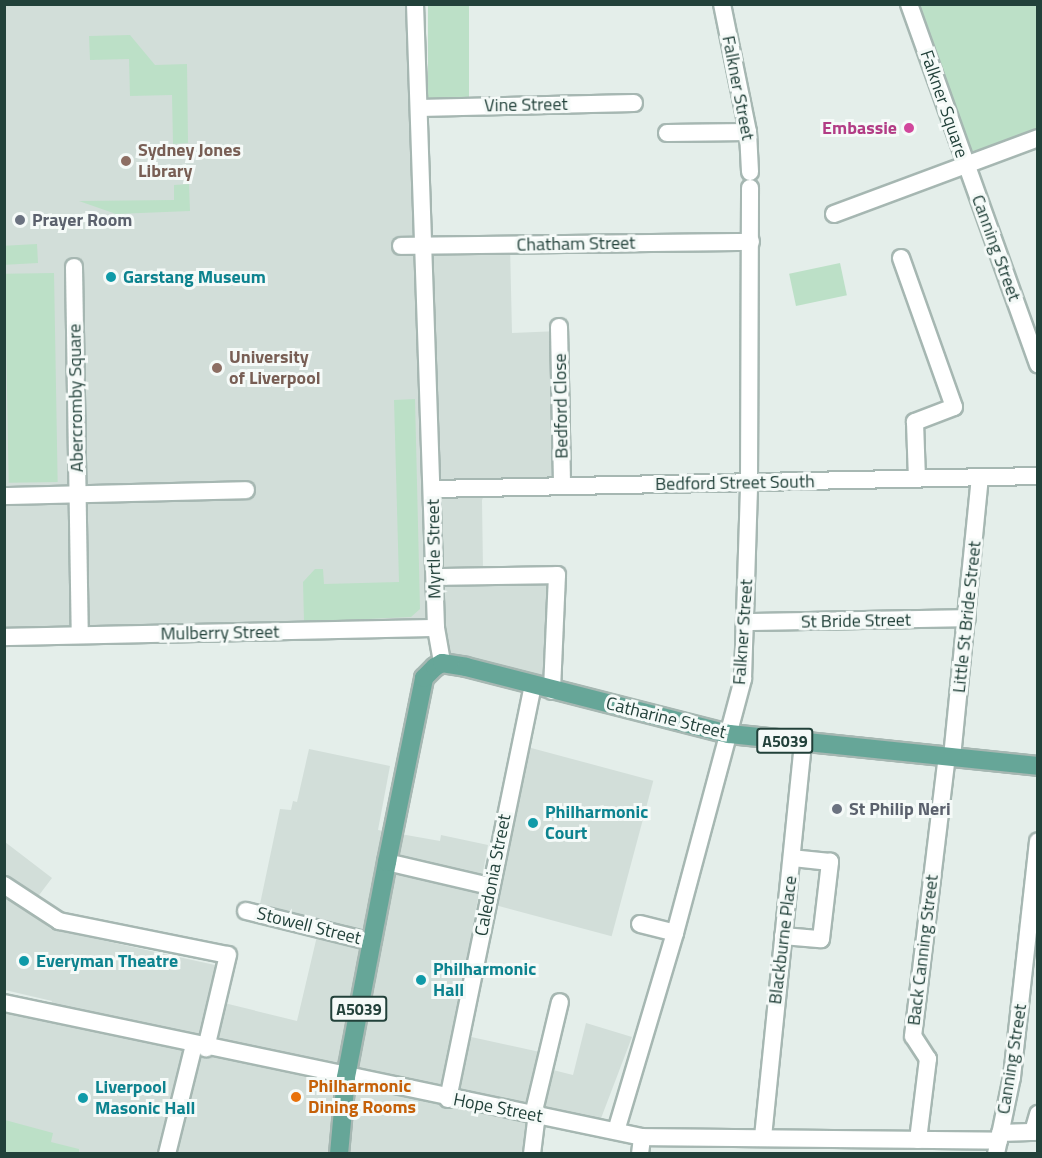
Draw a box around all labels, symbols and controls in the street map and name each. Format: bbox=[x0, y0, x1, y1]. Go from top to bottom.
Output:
street label: Falkner Street bbox=[717, 34, 759, 142]
street label: Falkner Square bbox=[915, 47, 973, 161]
street label: Vine Street bbox=[484, 93, 568, 117]
place label: Embassie bbox=[822, 117, 897, 139]
marker: Embassie bbox=[902, 121, 916, 135]
place label: Sydney Jones Library bbox=[138, 140, 241, 182]
marker: Sydney Jones Library bbox=[119, 154, 133, 168]
street label: Canning Street bbox=[967, 192, 1025, 304]
place label: Prayer Room bbox=[32, 209, 132, 231]
marker: Prayer Room bbox=[13, 213, 27, 227]
street label: Chatham Street bbox=[516, 232, 636, 256]
place label: Garstang Museum bbox=[123, 266, 266, 288]
marker: Garstang Museum bbox=[104, 270, 118, 284]
street label: Abercromby Square bbox=[64, 323, 88, 473]
place label: University of Liverpool bbox=[229, 347, 321, 389]
street label: Bedford Close bbox=[549, 353, 573, 459]
marker: University of Liverpool bbox=[210, 361, 224, 375]
street label: Bedford Street South bbox=[655, 471, 815, 495]
street label: Myrtle Street bbox=[422, 499, 446, 599]
street label: Little St Bride Street bbox=[948, 540, 986, 694]
street label: Falkner Street bbox=[729, 578, 757, 686]
street label: St Bride Street bbox=[801, 609, 911, 633]
street label: Mulberry Street bbox=[160, 621, 280, 645]
street label: Catharine Street bbox=[604, 693, 728, 743]
road number: A5039 bbox=[755, 728, 815, 754]
place label: St Philip Neri bbox=[849, 798, 951, 820]
place label: Philharmonic Court bbox=[545, 802, 648, 844]
marker: St Philip Neri bbox=[830, 802, 844, 816]
street label: Caledonia Street bbox=[471, 812, 515, 938]
marker: Philharmonic Court bbox=[526, 816, 540, 830]
street label: Back Canning Street bbox=[903, 873, 943, 1027]
street label: Blackburne Place bbox=[764, 874, 802, 1006]
street label: Stowell Street bbox=[255, 903, 363, 949]
place label: Everyman Theatre bbox=[36, 950, 178, 972]
marker: Everyman Theatre bbox=[17, 954, 31, 968]
place label: Philharmonic Hall bbox=[433, 959, 536, 1002]
marker: Philharmonic Hall bbox=[414, 973, 428, 987]
road number: A5039 bbox=[329, 996, 389, 1022]
street label: Canning Street bbox=[993, 1002, 1031, 1116]
place label: Philharmonic Dining Rooms bbox=[308, 1076, 416, 1118]
place label: Liverpool Masonic Hall bbox=[95, 1077, 195, 1120]
street label: Hope Street bbox=[452, 1089, 544, 1127]
marker: Philharmonic Dining Rooms bbox=[289, 1090, 303, 1104]
marker: Liverpool Masonic Hall bbox=[76, 1091, 90, 1105]

